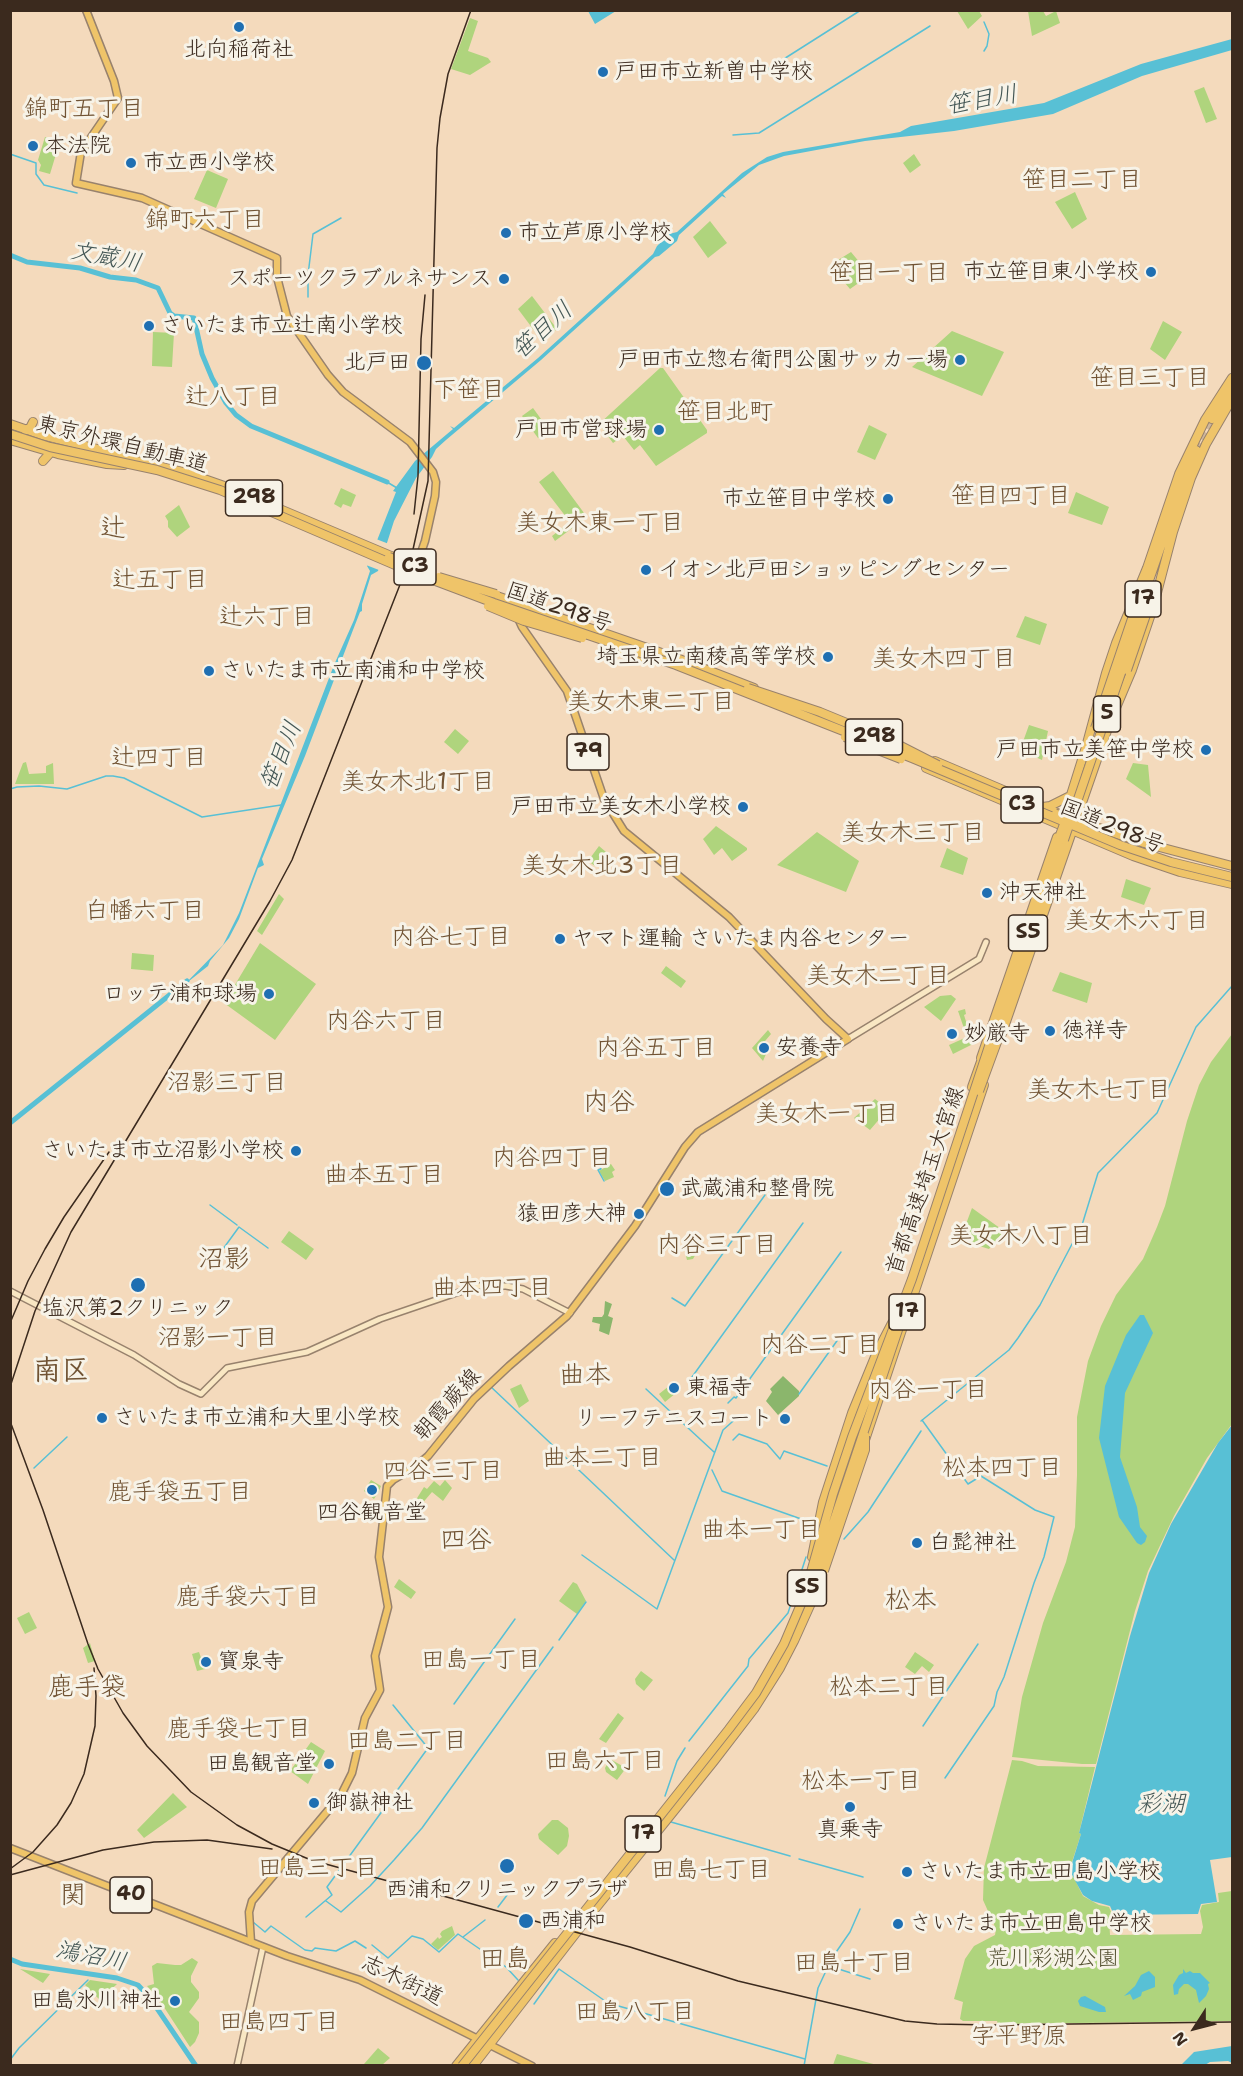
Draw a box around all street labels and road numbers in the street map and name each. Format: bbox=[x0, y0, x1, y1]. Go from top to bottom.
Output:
street label: 東京外環自動車道 bbox=[33, 411, 211, 479]
road number: 298 bbox=[226, 480, 282, 516]
road number: C3 bbox=[394, 549, 436, 585]
street label: 国道298号 bbox=[502, 578, 616, 638]
road number: 17 bbox=[1125, 581, 1161, 617]
road number: 5 bbox=[1094, 696, 1120, 732]
road number: 298 bbox=[846, 719, 902, 755]
road number: 79 bbox=[567, 734, 609, 770]
road number: C3 bbox=[1001, 787, 1043, 823]
street label: 国道298号 bbox=[1056, 794, 1168, 860]
road number: S5 bbox=[1008, 915, 1048, 951]
street label: 首都高速埼玉大宮線 bbox=[881, 1083, 971, 1279]
road number: 17 bbox=[889, 1294, 925, 1330]
street label: 朝霞蕨線 bbox=[409, 1363, 487, 1447]
road number: S5 bbox=[788, 1570, 826, 1606]
road number: 17 bbox=[625, 1816, 661, 1852]
road number: 40 bbox=[110, 1877, 152, 1913]
street label: 志木街道 bbox=[357, 1950, 447, 2012]

